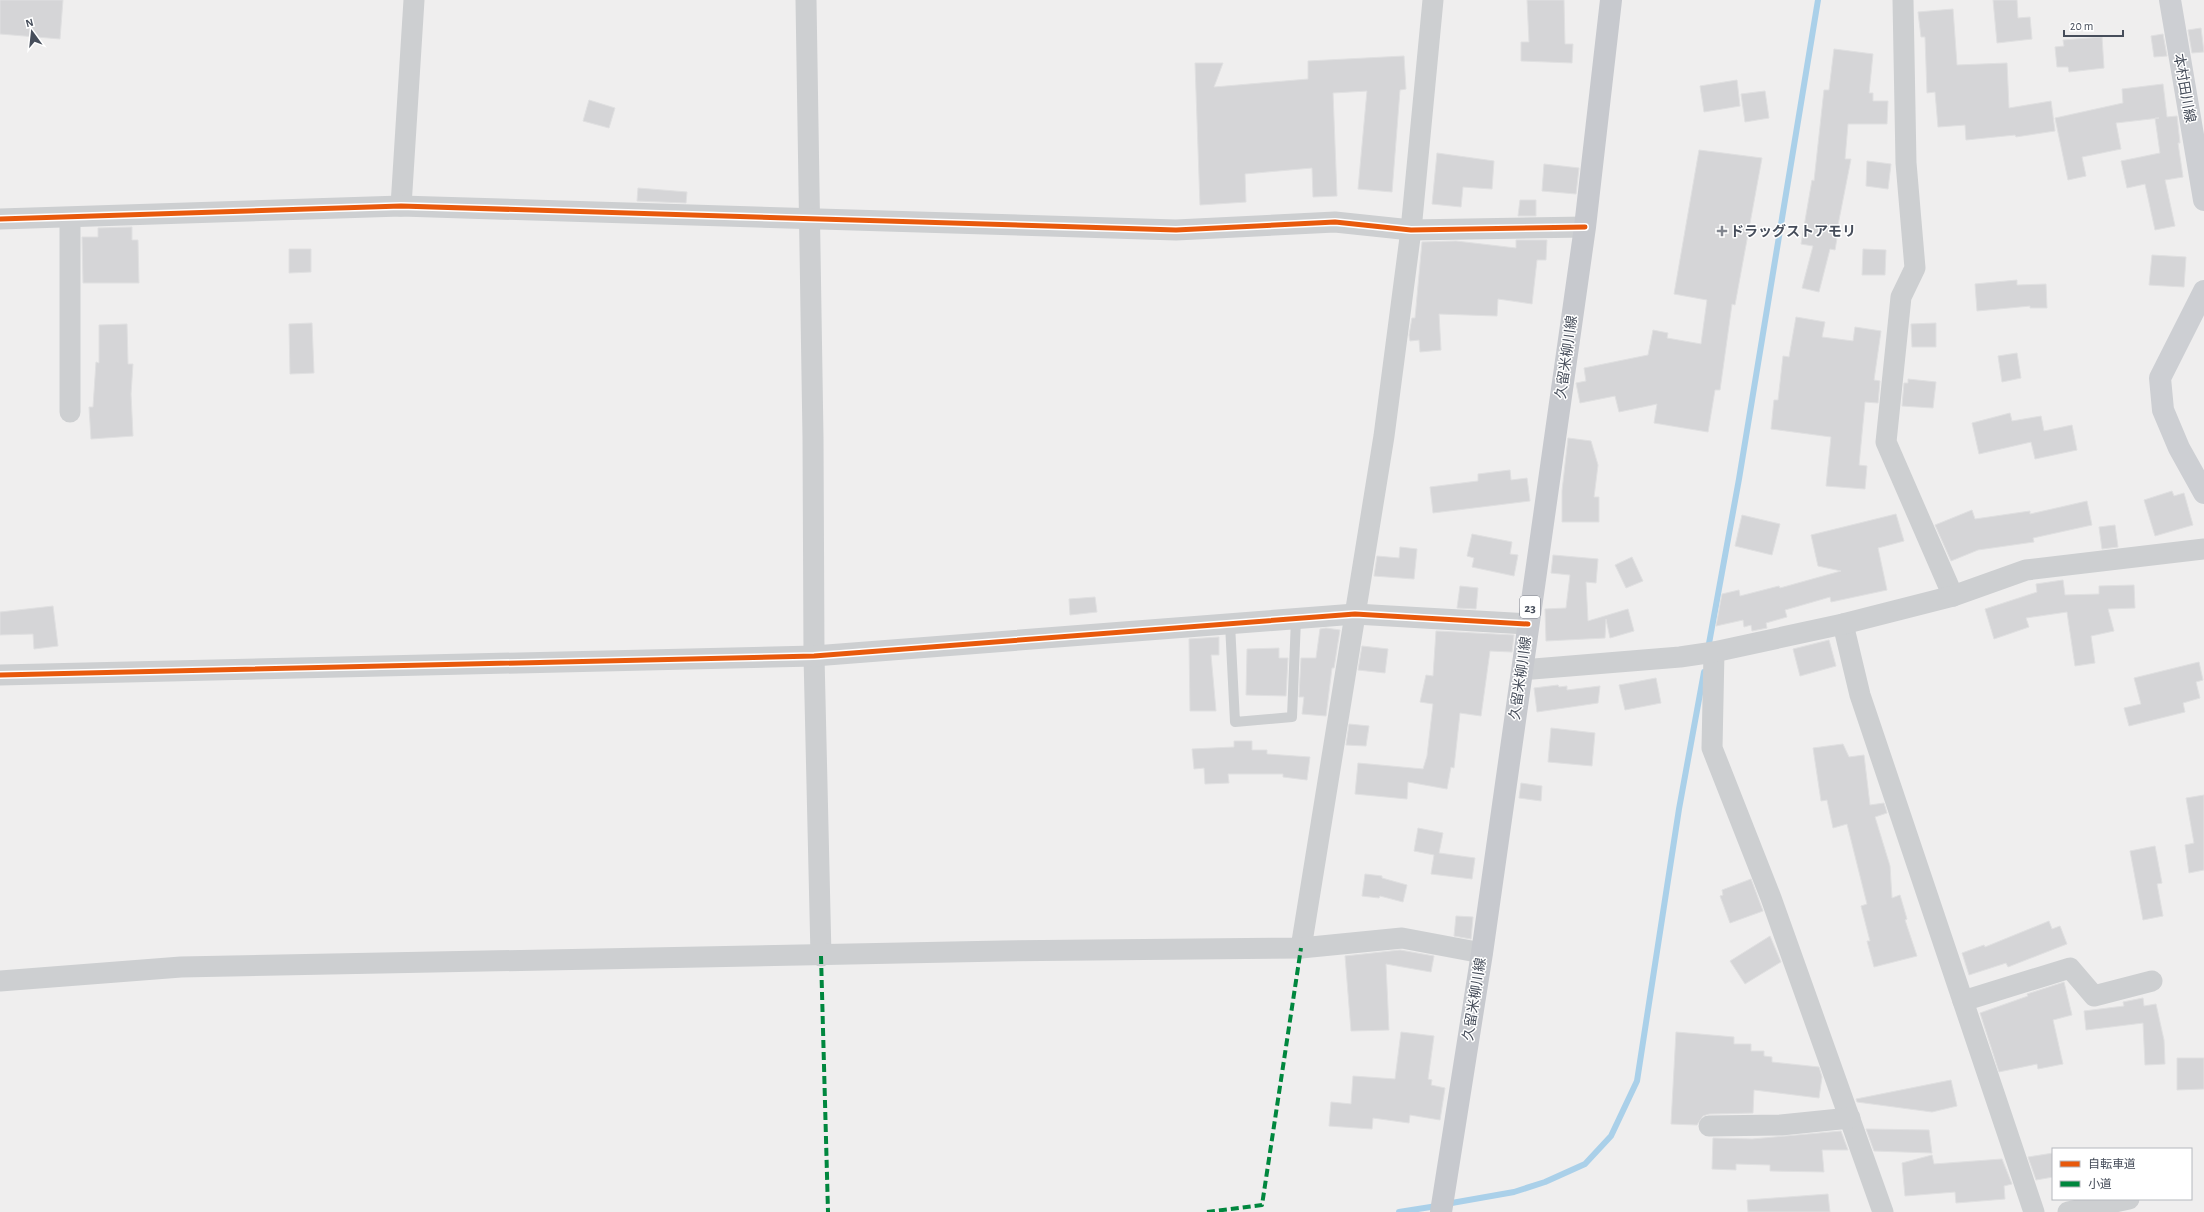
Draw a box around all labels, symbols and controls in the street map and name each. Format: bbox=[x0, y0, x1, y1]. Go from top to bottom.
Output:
north arrow bbox=[12, 12, 52, 52]
scale bar bbox=[2064, 12, 2123, 38]
text: N bbox=[24, 17, 35, 29]
text: 20 m bbox=[2070, 20, 2093, 32]
street label: 本村田川線 bbox=[2171, 52, 2199, 124]
place label: ドラッグストアモリ bbox=[1730, 223, 1856, 239]
marker: ドラッグストアモリ bbox=[1717, 226, 1727, 236]
street label: 久留米柳川線 bbox=[1552, 314, 1580, 400]
road number: 23 bbox=[1520, 596, 1540, 618]
street label: 久留米柳川線 bbox=[1506, 635, 1534, 721]
street label: 久留米柳川線 bbox=[1460, 956, 1488, 1042]
legend bbox=[2052, 1148, 2192, 1200]
text: 自転車道 bbox=[2088, 1157, 2136, 1170]
text: 小道 bbox=[2088, 1177, 2112, 1190]

